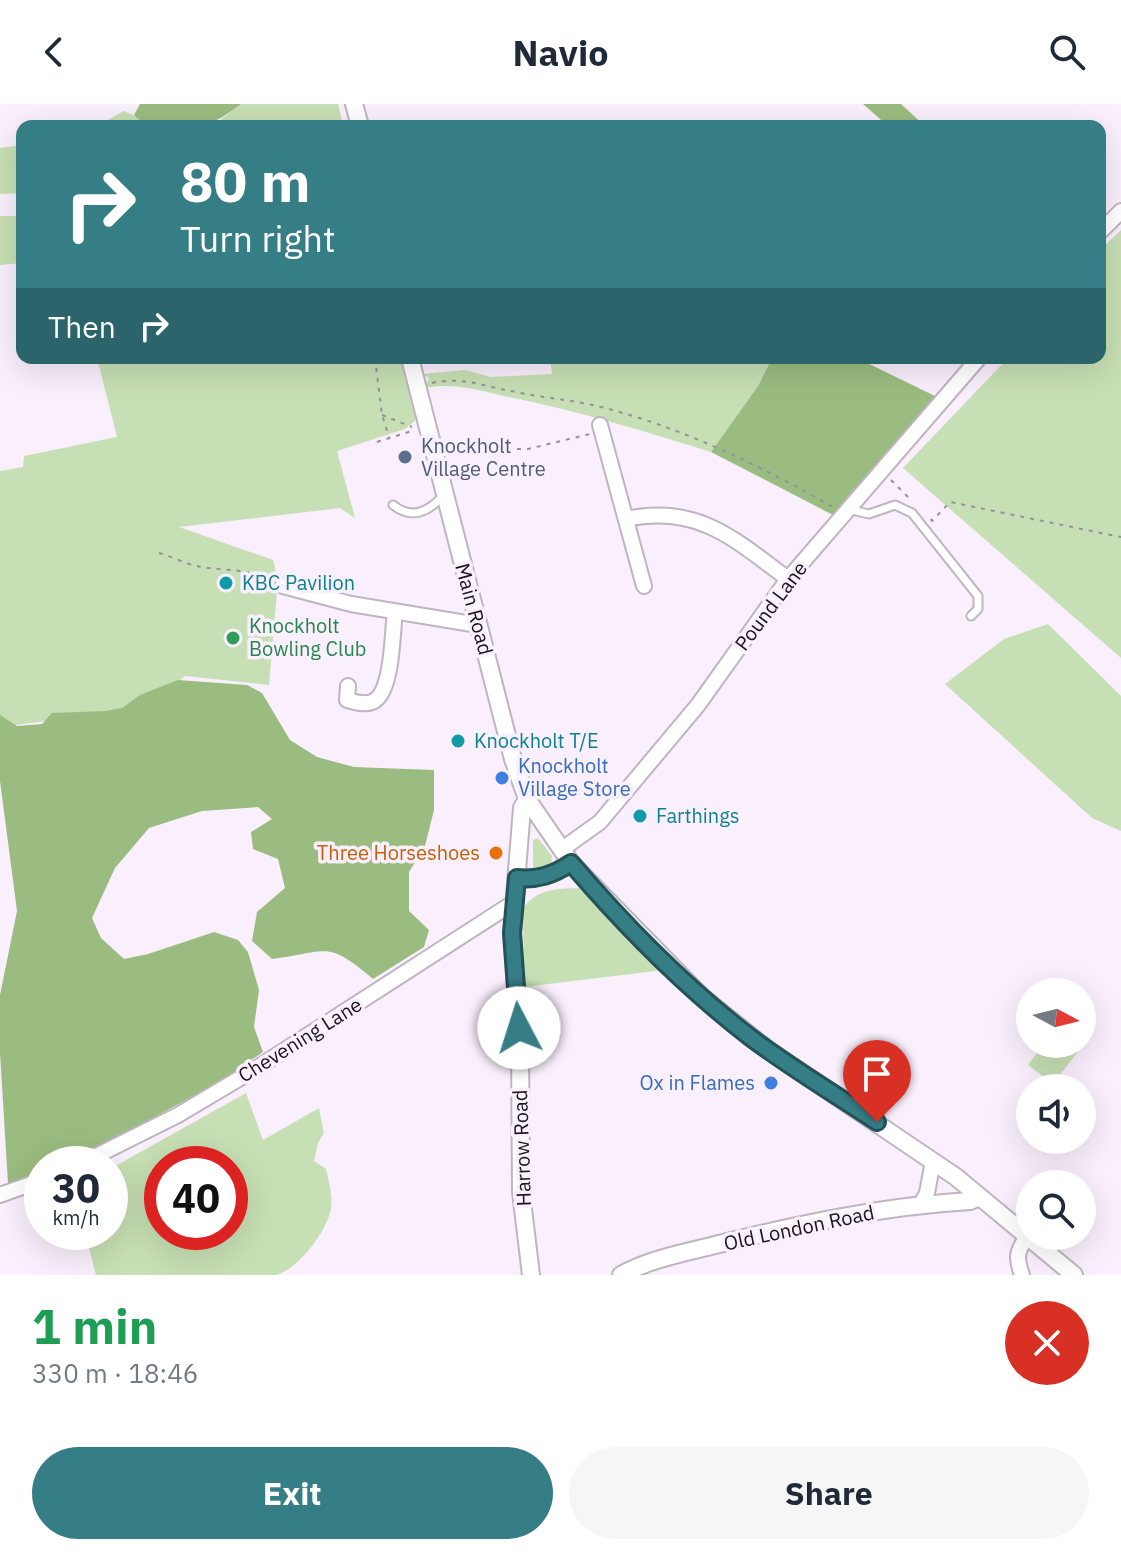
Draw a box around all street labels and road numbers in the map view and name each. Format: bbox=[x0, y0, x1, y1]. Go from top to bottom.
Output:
street label: Pound Lane bbox=[728, 556, 813, 656]
street label: Main Road bbox=[449, 560, 500, 658]
street label: Chevening Lane bbox=[233, 991, 367, 1088]
street label: Harrow Road bbox=[506, 1089, 537, 1207]
street label: Old London Road bbox=[721, 1198, 877, 1257]

